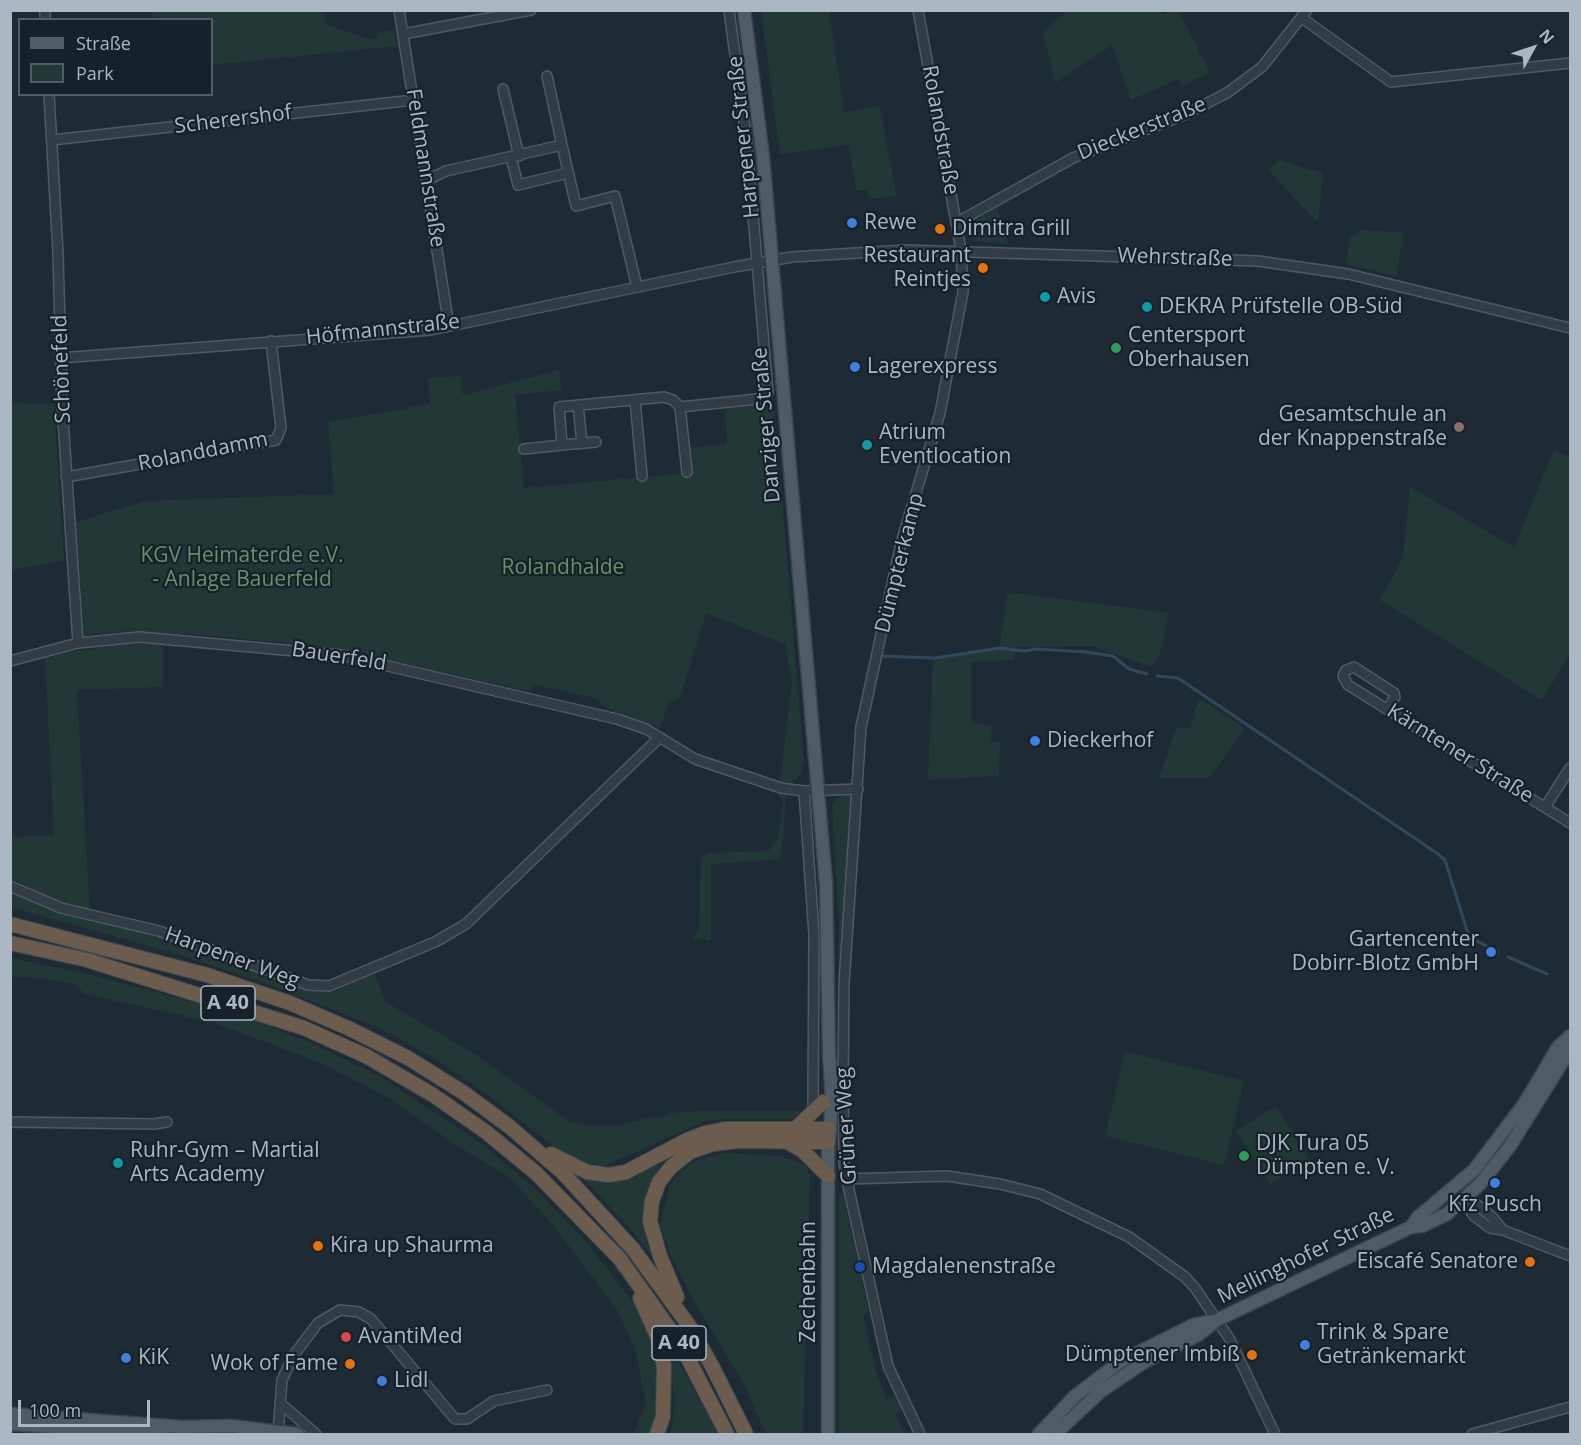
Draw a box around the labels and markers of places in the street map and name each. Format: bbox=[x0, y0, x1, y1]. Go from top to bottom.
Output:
place label: Rewe bbox=[864, 210, 917, 236]
marker: Rewe bbox=[845, 216, 859, 230]
place label: Dimitra Grill bbox=[952, 216, 1070, 242]
marker: Dimitra Grill bbox=[933, 222, 947, 236]
place label: Restaurant Reintjes bbox=[864, 243, 971, 293]
marker: Restaurant Reintjes bbox=[976, 261, 990, 275]
place label: Avis bbox=[1057, 284, 1096, 310]
marker: Avis bbox=[1038, 290, 1052, 304]
place label: DEKRA Prüfstelle OB-Süd bbox=[1159, 294, 1403, 320]
marker: DEKRA Prüfstelle OB-Süd bbox=[1140, 300, 1154, 314]
place label: Centersport Oberhausen bbox=[1128, 323, 1250, 373]
marker: Centersport Oberhausen bbox=[1109, 341, 1123, 355]
place label: Lagerexpress bbox=[867, 354, 997, 380]
marker: Lagerexpress bbox=[848, 360, 862, 374]
place label: Gesamtschule an der Knappenstraße bbox=[1258, 402, 1447, 452]
place label: Atrium Eventlocation bbox=[879, 420, 1011, 470]
marker: Gesamtschule an der Knappenstraße bbox=[1452, 420, 1466, 434]
marker: Atrium Eventlocation bbox=[860, 438, 874, 452]
place label: Dieckerhof bbox=[1047, 728, 1153, 754]
marker: Dieckerhof bbox=[1028, 734, 1042, 748]
place label: Gartencenter Dobirr-Blotz GmbH bbox=[1292, 927, 1479, 977]
marker: Gartencenter Dobirr-Blotz GmbH bbox=[1484, 945, 1498, 959]
place label: DJK Tura 05 Dümpten e. V. bbox=[1256, 1131, 1395, 1181]
place label: Ruhr-Gym – Martial Arts Academy bbox=[130, 1138, 320, 1188]
marker: DJK Tura 05 Dümpten e. V. bbox=[1237, 1149, 1251, 1163]
marker: Ruhr-Gym – Martial Arts Academy bbox=[111, 1156, 125, 1170]
marker: Kfz Pusch bbox=[1488, 1176, 1502, 1190]
place label: Kfz Pusch bbox=[1448, 1192, 1542, 1218]
place label: Kira up Shaurma bbox=[330, 1233, 494, 1259]
marker: Kira up Shaurma bbox=[311, 1239, 325, 1253]
place label: Eiscafé Senatore bbox=[1357, 1249, 1518, 1275]
place label: Magdalenenstraße bbox=[872, 1254, 1056, 1280]
marker: Eiscafé Senatore bbox=[1523, 1255, 1537, 1269]
marker: Magdalenenstraße bbox=[853, 1260, 867, 1274]
place label: Trink & Spare Getränkemarkt bbox=[1317, 1320, 1466, 1370]
place label: AvantiMed bbox=[358, 1324, 463, 1350]
marker: AvantiMed bbox=[339, 1330, 353, 1344]
marker: Trink & Spare Getränkemarkt bbox=[1298, 1338, 1312, 1352]
place label: Dümptener Imbiß bbox=[1065, 1342, 1240, 1368]
place label: KiK bbox=[138, 1345, 169, 1371]
marker: Dümptener Imbiß bbox=[1245, 1348, 1259, 1362]
marker: KiK bbox=[119, 1351, 133, 1365]
place label: Wok of Fame bbox=[211, 1351, 338, 1377]
marker: Wok of Fame bbox=[343, 1357, 357, 1371]
place label: Lidl bbox=[394, 1368, 428, 1394]
marker: Lidl bbox=[375, 1374, 389, 1388]

